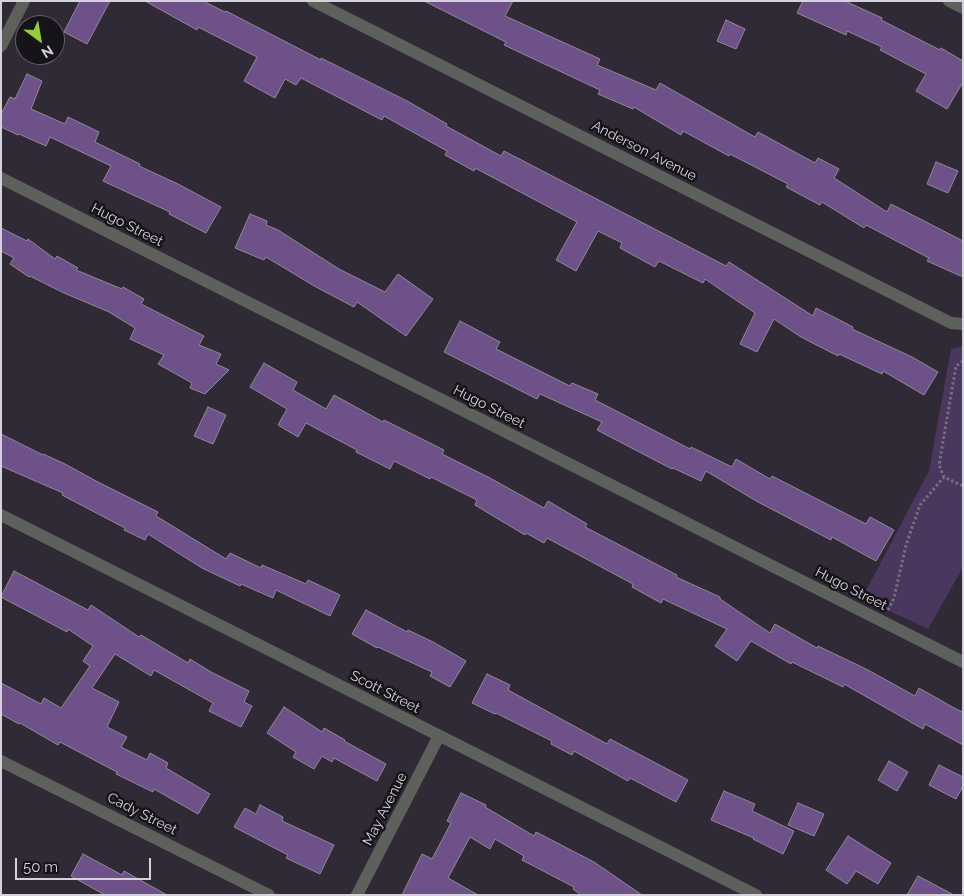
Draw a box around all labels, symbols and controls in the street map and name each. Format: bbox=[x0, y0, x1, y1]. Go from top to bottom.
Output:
north arrow bbox=[15, 15, 65, 65]
text: N bbox=[39, 42, 56, 61]
street label: Anderson Avenue bbox=[589, 117, 699, 185]
street label: Hugo Street bbox=[88, 200, 166, 250]
street label: Hugo Street bbox=[450, 382, 528, 432]
street label: Hugo Street bbox=[812, 564, 890, 614]
street label: Scott Street bbox=[347, 667, 423, 717]
street label: May Avenue bbox=[359, 770, 411, 848]
street label: Cady Street bbox=[104, 789, 180, 839]
scale bar bbox=[18, 848, 154, 880]
text: 50 m bbox=[23, 858, 58, 876]

